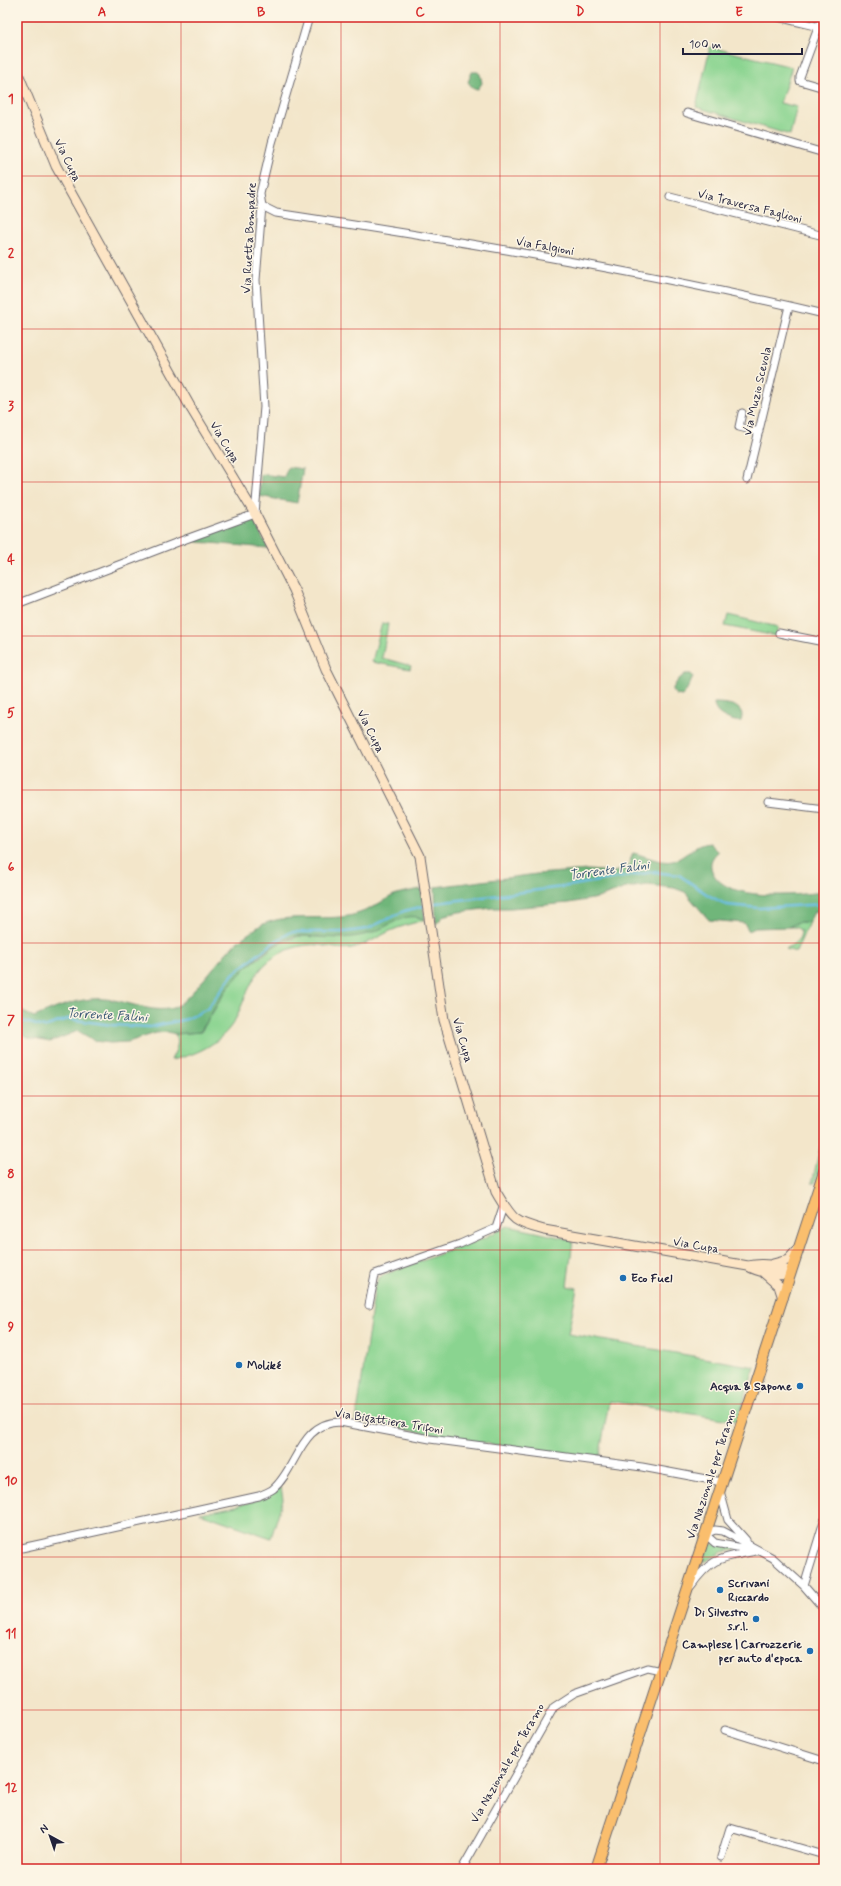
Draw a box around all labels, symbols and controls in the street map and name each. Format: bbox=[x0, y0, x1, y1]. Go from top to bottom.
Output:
text: A bbox=[98, 4, 106, 21]
text: B bbox=[257, 4, 266, 21]
text: C bbox=[415, 4, 425, 21]
text: D bbox=[576, 4, 585, 21]
text: E bbox=[735, 4, 743, 21]
scale bar bbox=[683, 30, 802, 56]
text: 100 m bbox=[689, 37, 721, 53]
text: 1 bbox=[8, 91, 14, 108]
street label: Via Cupa bbox=[50, 136, 84, 185]
street label: Via Ruetta Bompadre bbox=[239, 182, 261, 294]
street label: Via Traversa Faglioni bbox=[696, 186, 804, 228]
street label: Via Falgioni bbox=[515, 234, 575, 260]
text: 2 bbox=[8, 245, 15, 262]
street label: Via Muzio Scevola bbox=[740, 345, 776, 437]
text: 3 bbox=[8, 398, 14, 415]
street label: Via Cupa bbox=[205, 419, 243, 466]
text: 4 bbox=[7, 552, 15, 569]
text: 5 bbox=[7, 705, 15, 722]
street label: Via Cupa bbox=[353, 707, 388, 756]
water label: Torrente Falini bbox=[568, 856, 651, 885]
text: 6 bbox=[8, 859, 15, 876]
water label: Torrente Falini bbox=[66, 1005, 149, 1026]
text: 7 bbox=[7, 1012, 15, 1029]
street label: Via Cupa bbox=[448, 1016, 476, 1065]
text: 8 bbox=[7, 1166, 15, 1183]
street label: Via Cupa bbox=[672, 1234, 720, 1258]
place label: Eco Fuel bbox=[631, 1271, 673, 1287]
marker: Eco Fuel bbox=[618, 1273, 628, 1283]
text: 9 bbox=[8, 1319, 15, 1336]
place label: Moliké bbox=[247, 1358, 282, 1374]
marker: Moliké bbox=[234, 1360, 244, 1370]
place label: Acqua & Sapone bbox=[710, 1379, 792, 1395]
marker: Acqua & Sapone bbox=[795, 1381, 805, 1391]
street label: Via Bigattiera Trifoni bbox=[333, 1406, 444, 1439]
street label: Via Nazionale per Teramo bbox=[683, 1407, 741, 1541]
text: 10 bbox=[4, 1473, 18, 1490]
place label: Scrivani Riccardo bbox=[728, 1576, 770, 1606]
marker: Scrivani Riccardo bbox=[715, 1585, 725, 1595]
place label: Di Silvestro s.r.l. bbox=[694, 1605, 748, 1635]
marker: Di Silvestro s.r.l. bbox=[751, 1614, 761, 1624]
text: 11 bbox=[5, 1626, 17, 1643]
place label: Camplese | Carrozzerie per auto d'epoca bbox=[682, 1637, 803, 1667]
marker: Camplese | Carrozzerie per auto d'epoca bbox=[805, 1646, 815, 1656]
street label: Via Nazionale per Teramo bbox=[467, 1701, 549, 1826]
text: 12 bbox=[5, 1780, 17, 1797]
north arrow bbox=[30, 1816, 70, 1856]
text: N bbox=[37, 1821, 52, 1837]

